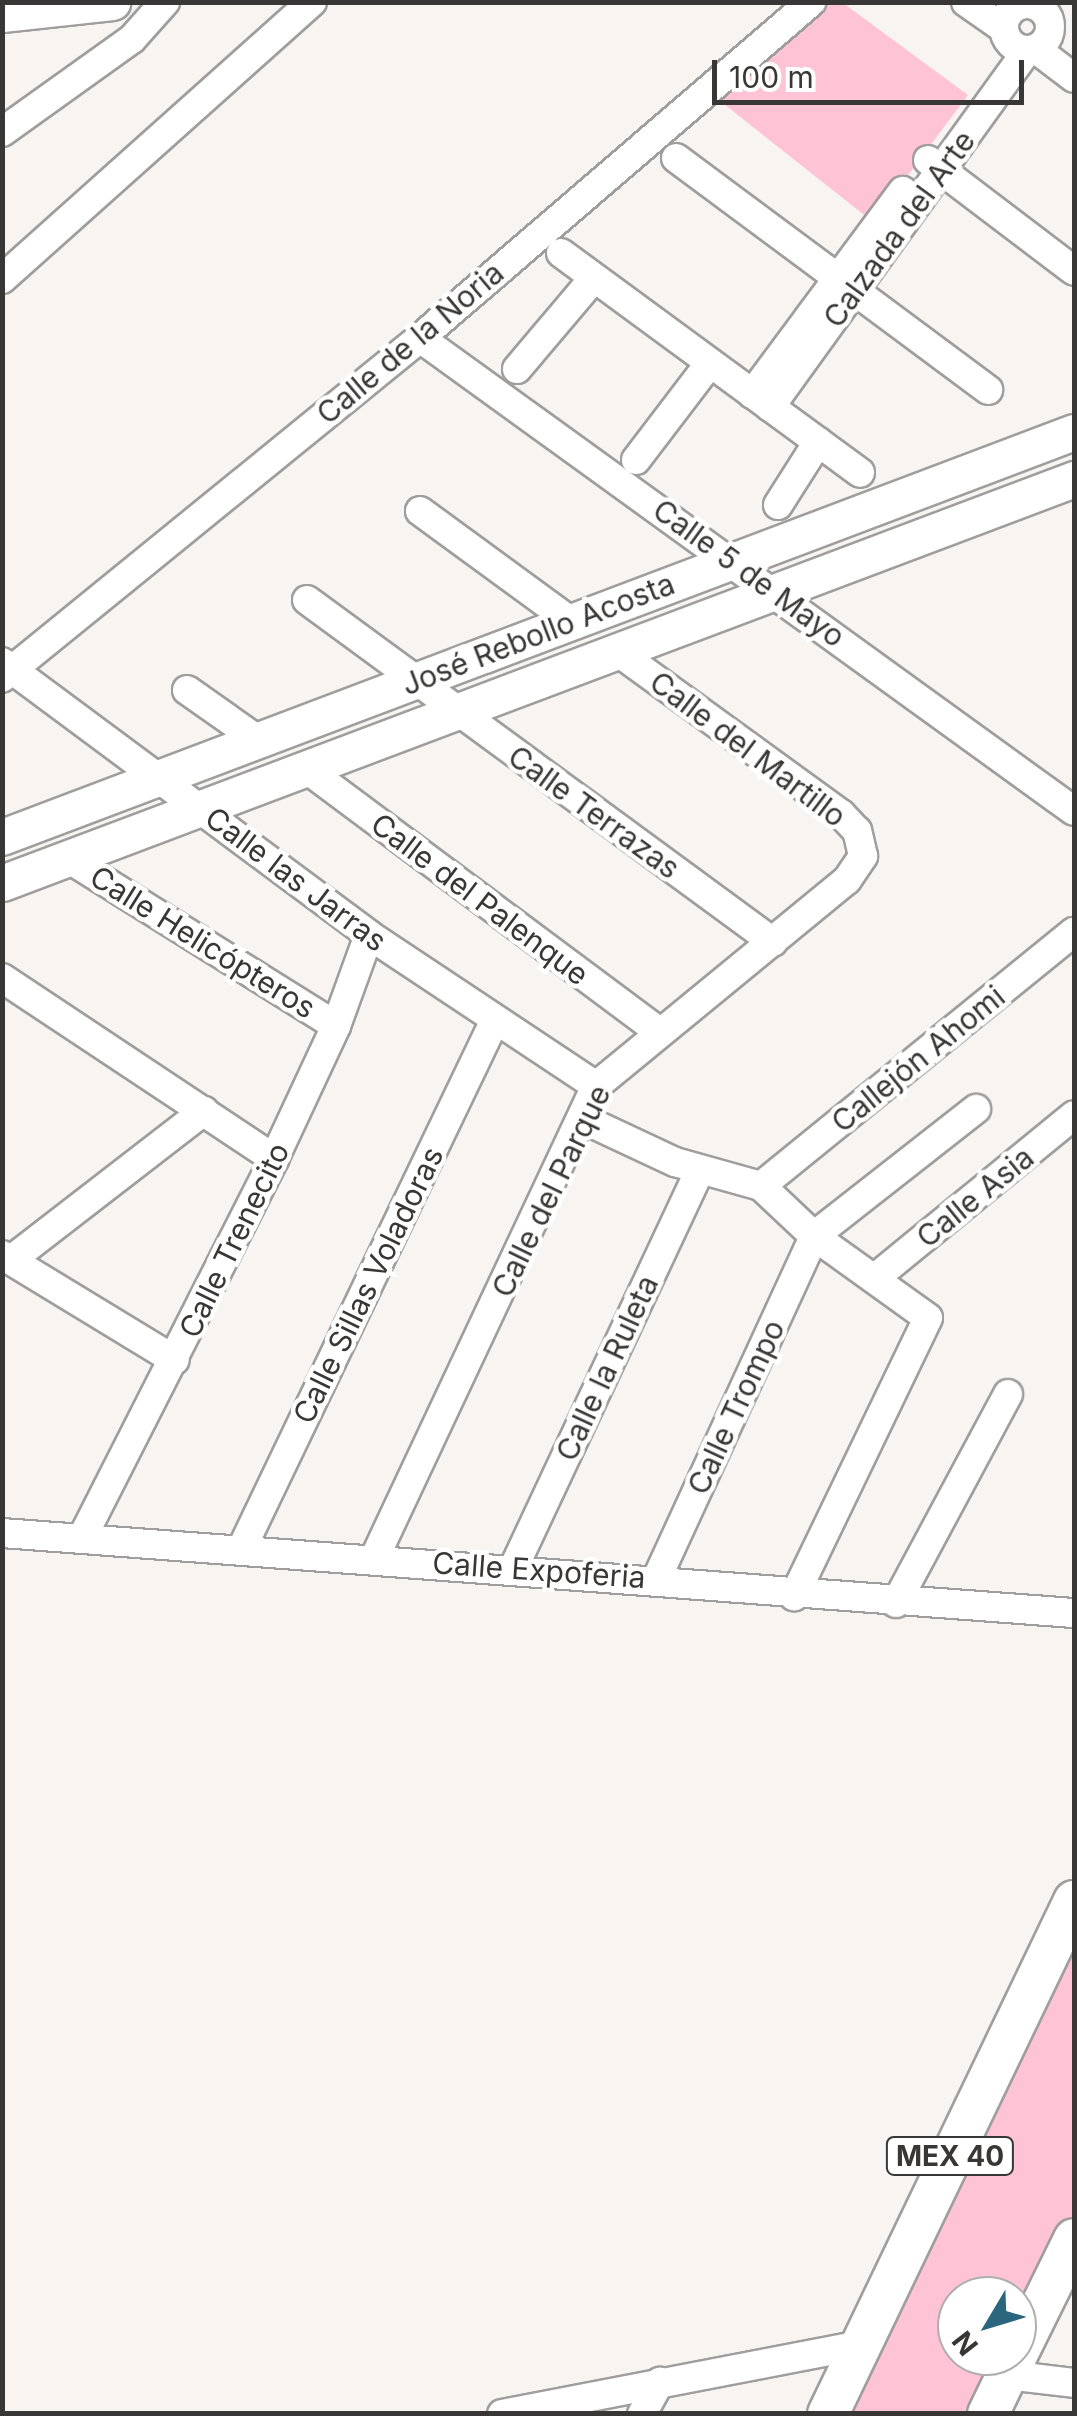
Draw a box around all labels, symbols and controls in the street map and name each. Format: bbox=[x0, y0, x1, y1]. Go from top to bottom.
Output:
scale bar bbox=[717, 40, 1030, 102]
text: 100 m bbox=[729, 59, 814, 95]
street label: Calzada del Arte bbox=[816, 124, 982, 334]
street label: Calle de la Noria bbox=[309, 254, 511, 432]
street label: Calle 5 de Mayo bbox=[646, 491, 852, 655]
street label: José Rebollo Acosta bbox=[397, 565, 679, 703]
street label: Calle del Martillo bbox=[643, 664, 853, 834]
street label: Calle Terrazas bbox=[501, 738, 687, 886]
street label: Calle las Jarras bbox=[198, 799, 394, 959]
street label: Calle del Palenque bbox=[364, 806, 596, 992]
street label: Calle Helicópteros bbox=[84, 858, 322, 1026]
street label: Callejón Ahomi bbox=[824, 978, 1012, 1140]
street label: Calle del Parque bbox=[484, 1079, 618, 1303]
street label: Calle Trenecito bbox=[171, 1137, 297, 1343]
street label: Calle Asia bbox=[909, 1139, 1041, 1255]
street label: Calle Sillas Voladoras bbox=[285, 1141, 451, 1429]
street label: Calle la Ruleta bbox=[548, 1270, 666, 1466]
street label: Calle Trompo bbox=[680, 1314, 792, 1500]
street label: Calle Expoferia bbox=[431, 1545, 647, 1595]
road number: MEX 40 bbox=[885, 2133, 1015, 2179]
north arrow bbox=[937, 2276, 1037, 2376]
text: N bbox=[945, 2324, 985, 2362]

